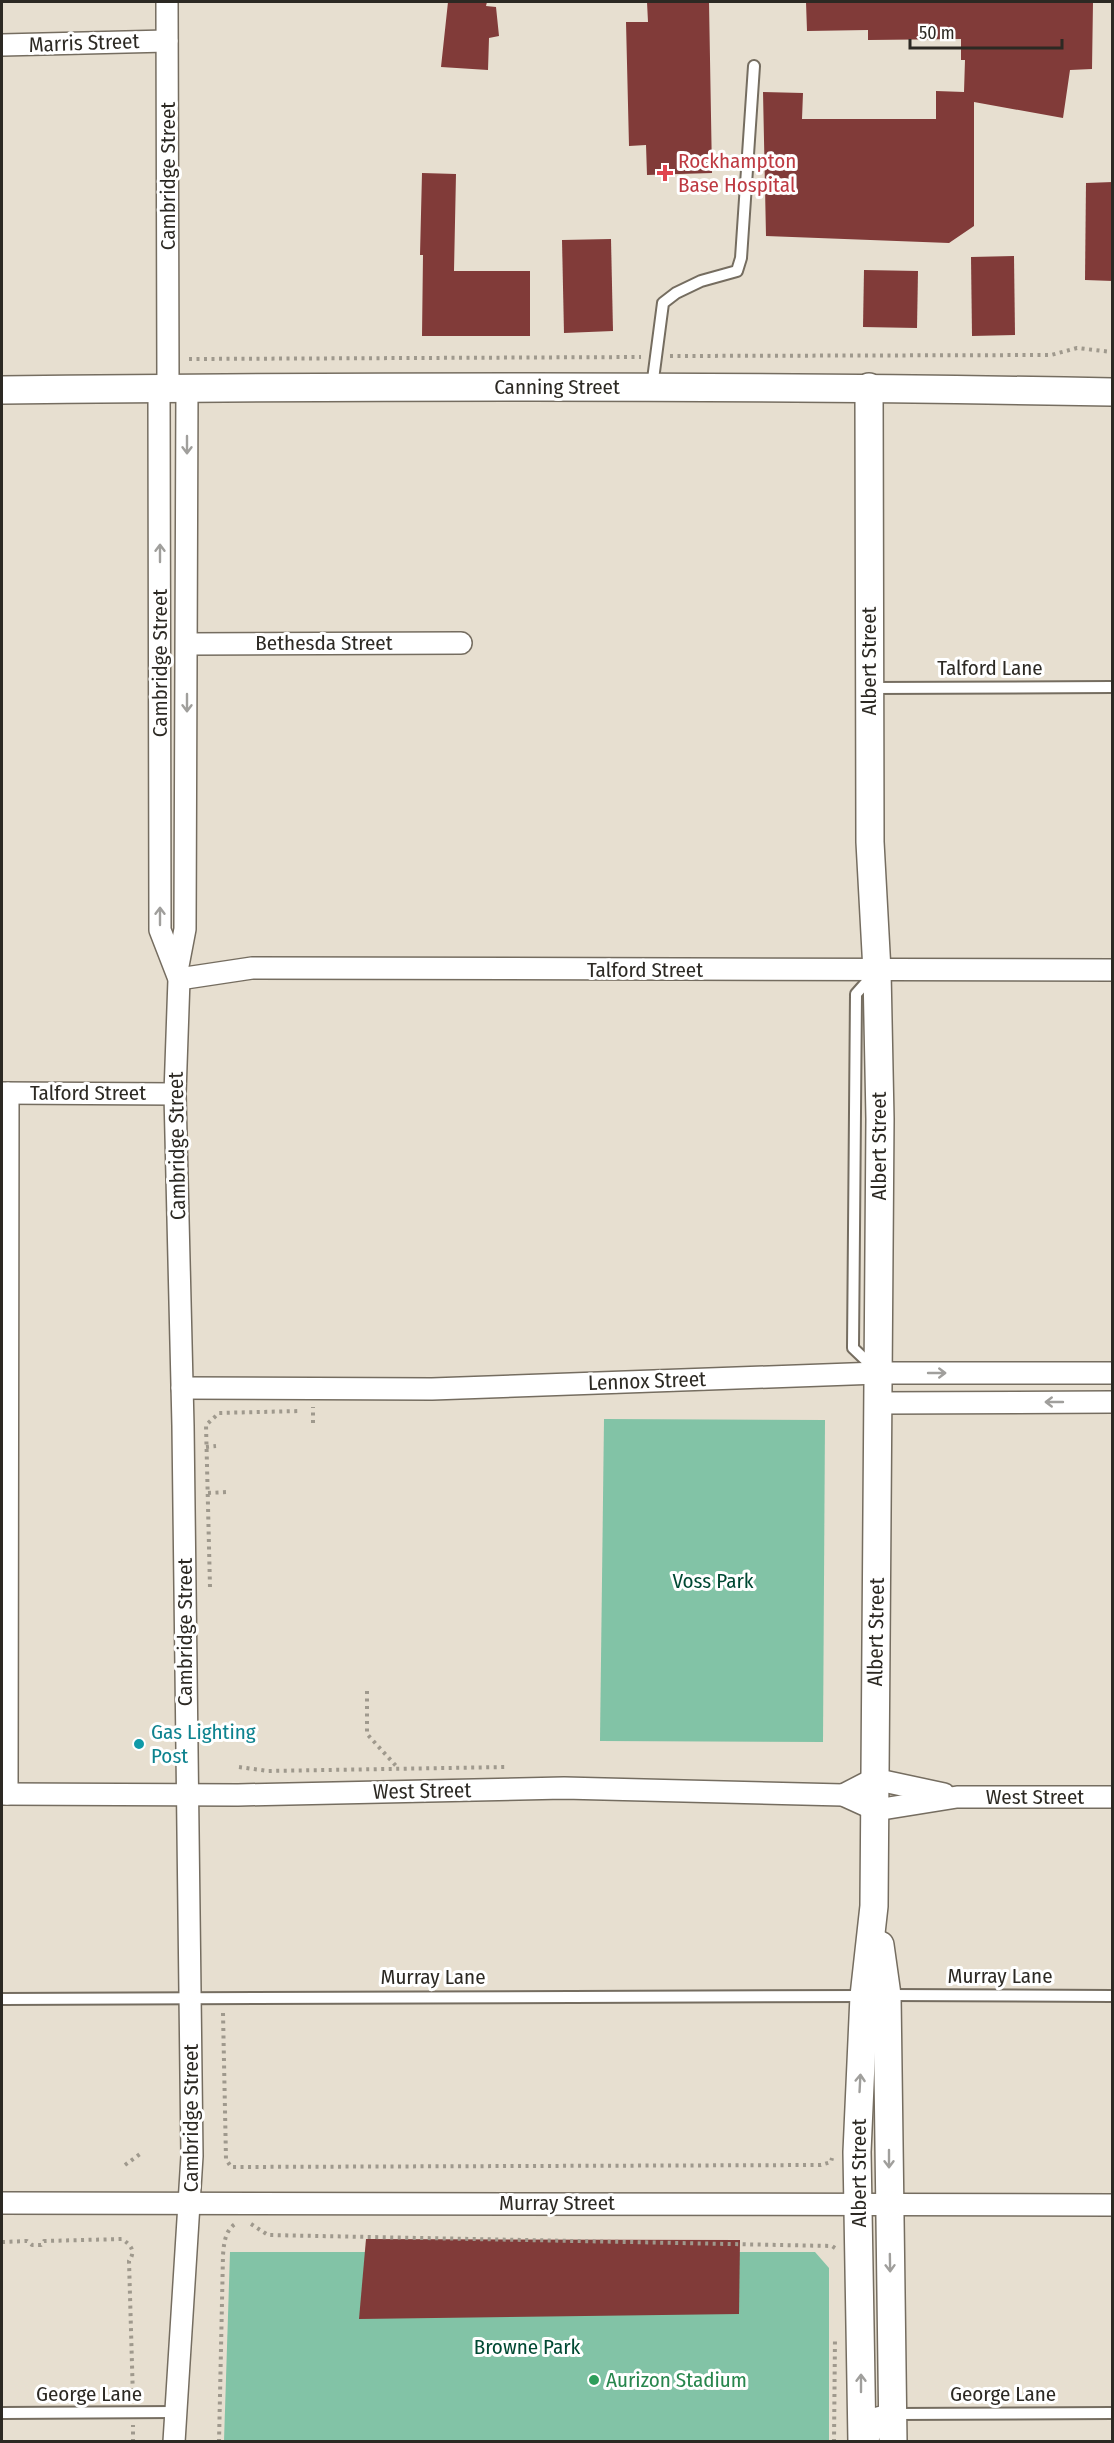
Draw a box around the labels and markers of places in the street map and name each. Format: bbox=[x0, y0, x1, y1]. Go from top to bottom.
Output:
place label: Rockhampton Base Hospital bbox=[678, 148, 796, 198]
marker: Rockhampton Base Hospital bbox=[656, 164, 674, 182]
place label: Gas Lighting Post bbox=[151, 1719, 256, 1769]
marker: Gas Lighting Post bbox=[132, 1737, 146, 1751]
place label: Aurizon Stadium bbox=[606, 2367, 747, 2393]
marker: Aurizon Stadium bbox=[587, 2373, 601, 2387]

